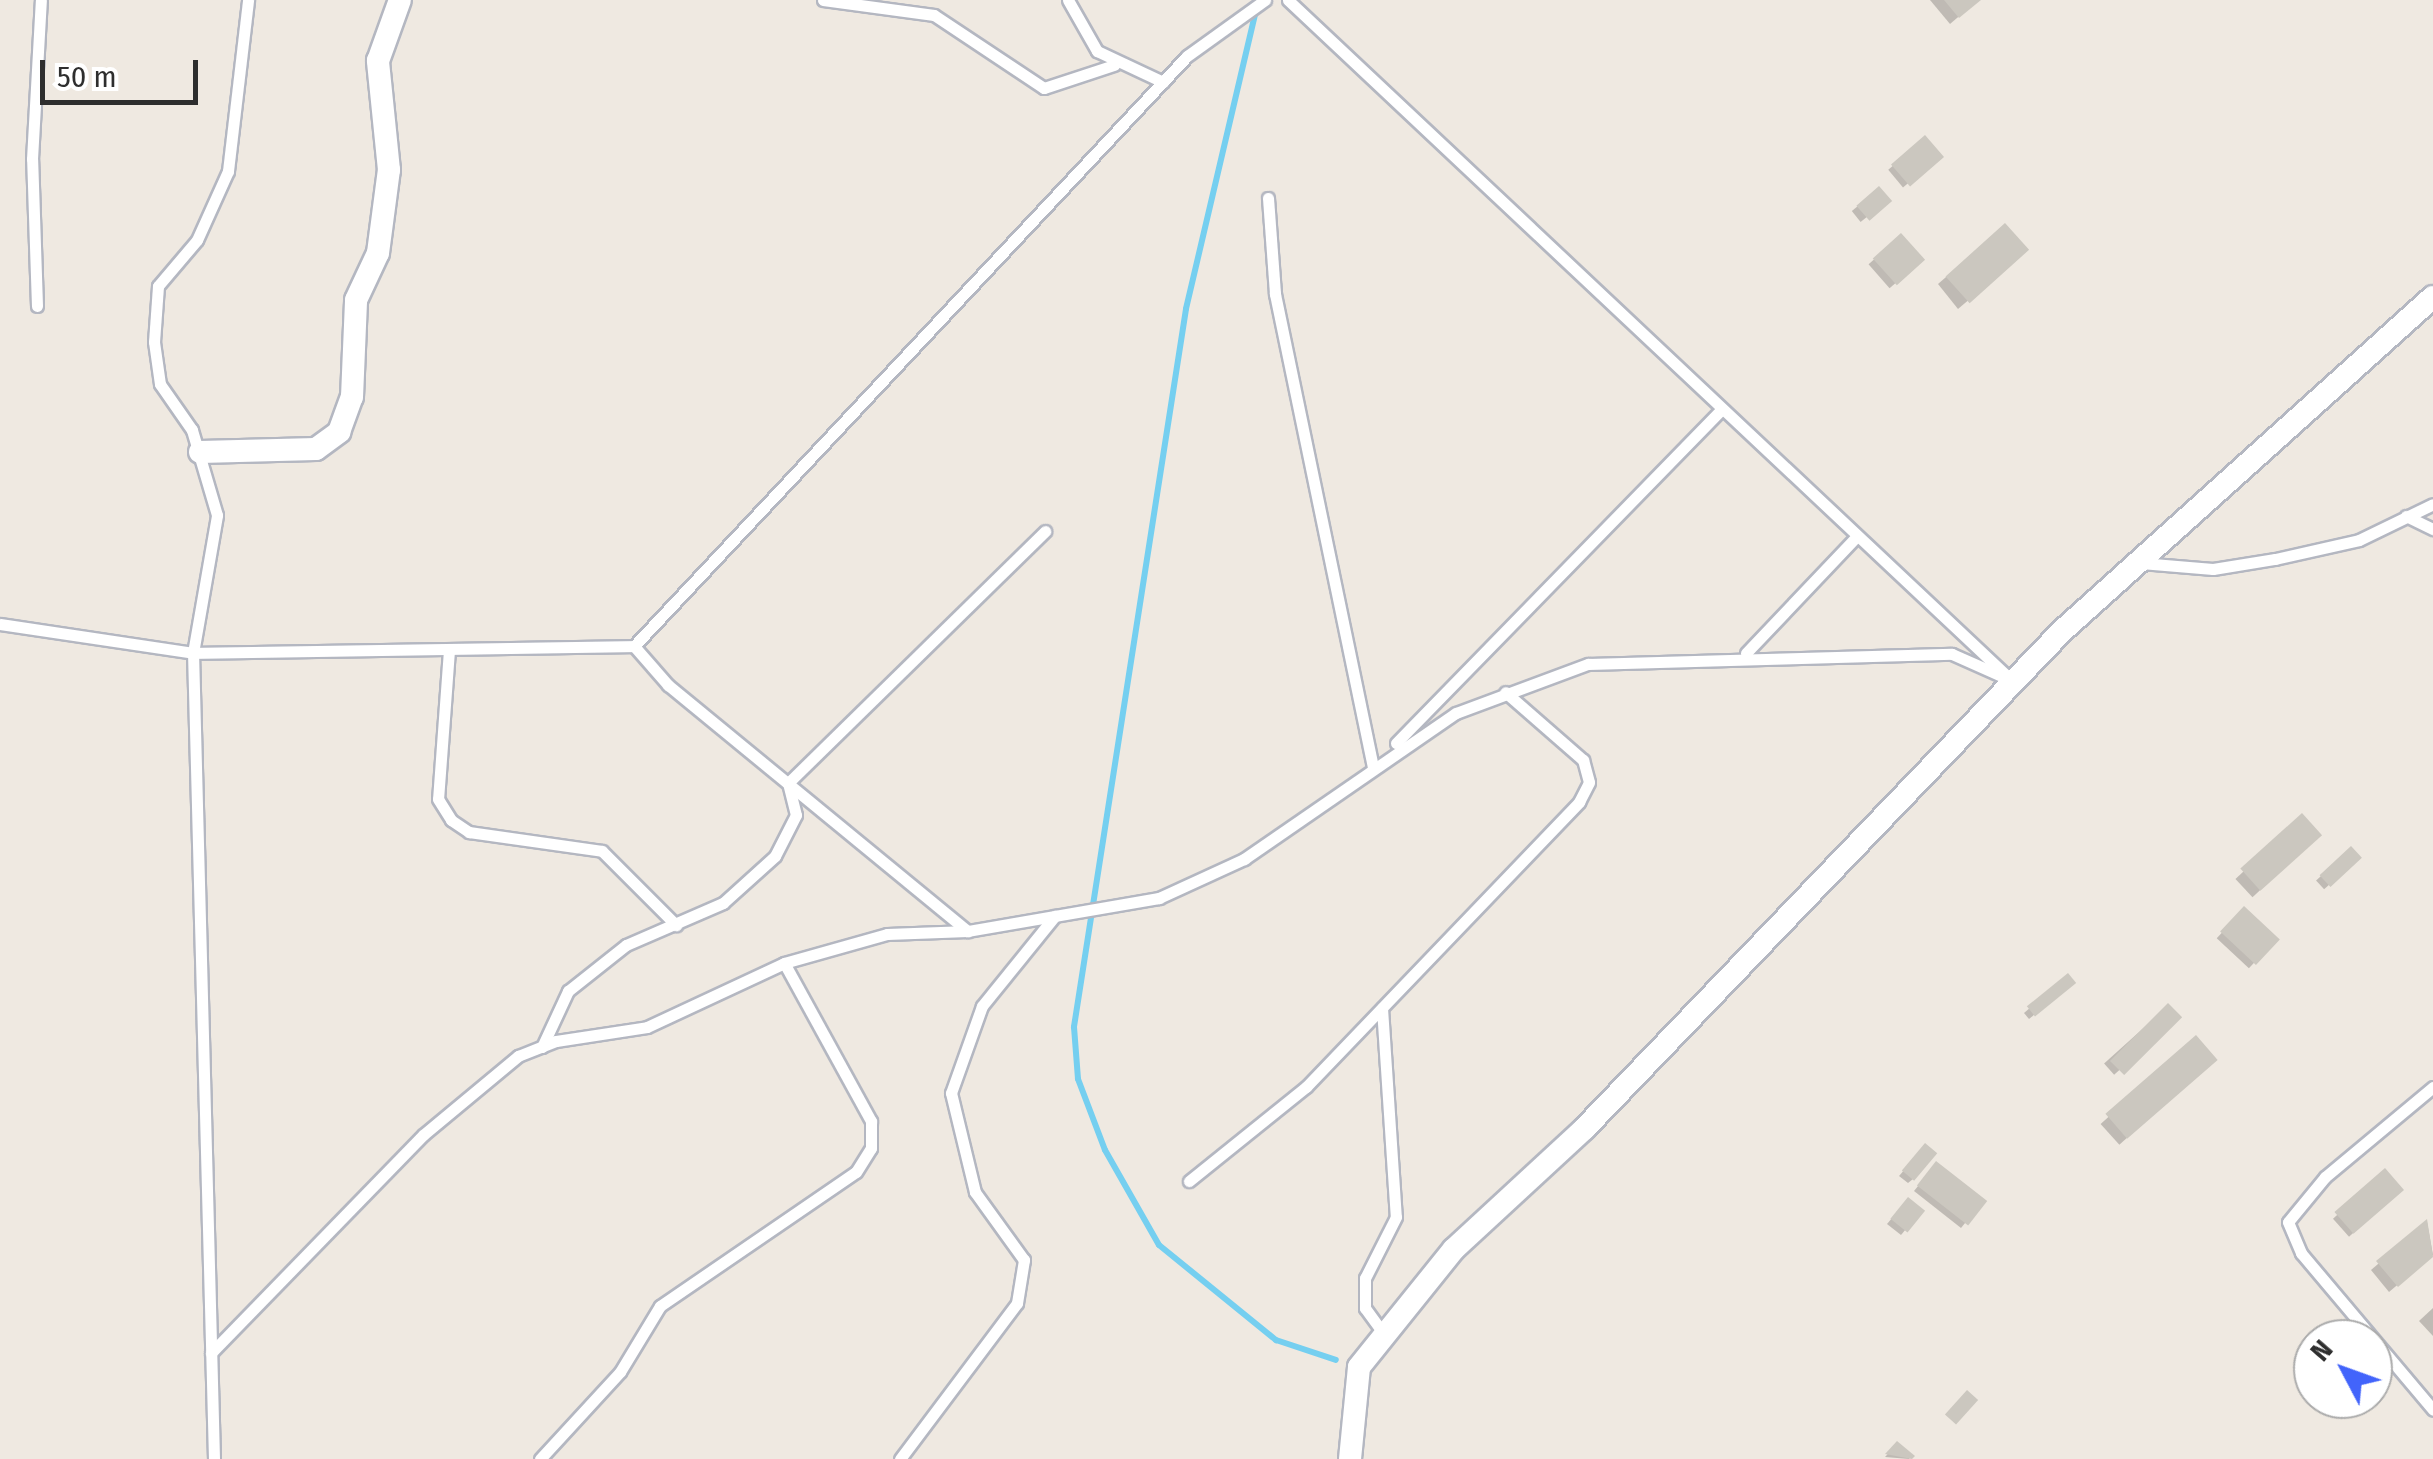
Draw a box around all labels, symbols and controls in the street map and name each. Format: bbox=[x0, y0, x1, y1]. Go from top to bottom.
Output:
scale bar bbox=[45, 40, 202, 102]
text: 50 m bbox=[57, 59, 117, 95]
north arrow bbox=[2293, 1319, 2393, 1419]
text: N bbox=[2304, 1333, 2339, 1367]

